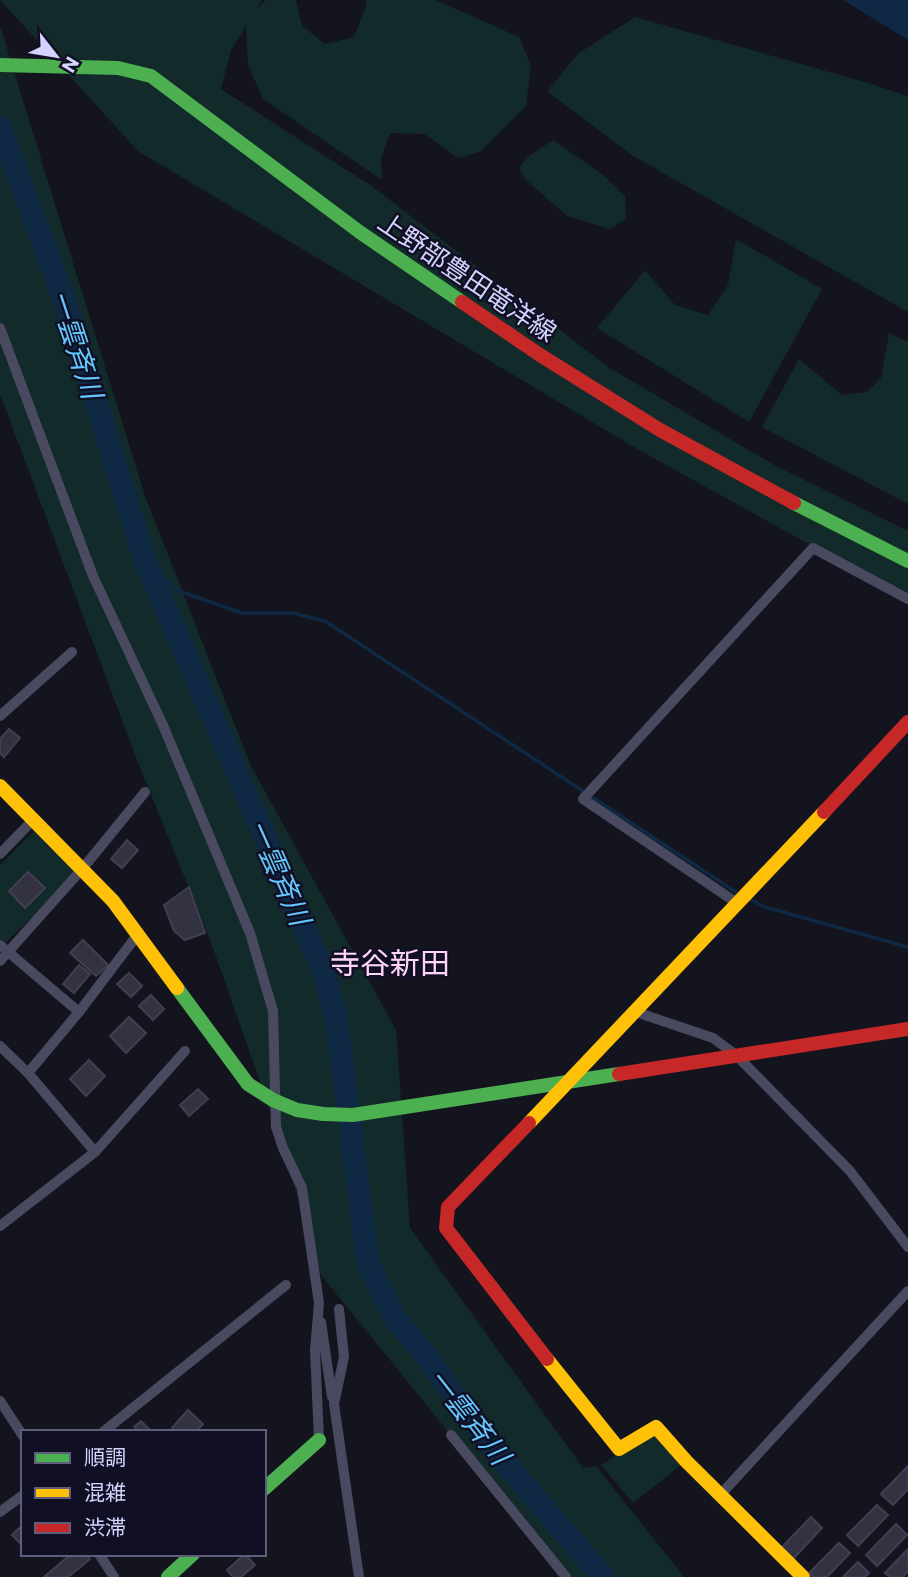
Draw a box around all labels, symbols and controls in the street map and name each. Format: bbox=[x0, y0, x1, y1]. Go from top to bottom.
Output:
north arrow bbox=[21, 21, 91, 91]
text: N bbox=[57, 53, 85, 77]
street label: 上野部豊田竜洋線 bbox=[373, 205, 563, 347]
water label: 一雲斉川 bbox=[44, 285, 111, 405]
water label: 一雲斉川 bbox=[242, 814, 320, 933]
district label: 寺谷新田 bbox=[330, 943, 450, 980]
water label: 一雲斉川 bbox=[422, 1361, 520, 1473]
legend bbox=[21, 1430, 266, 1556]
text: 順調 bbox=[84, 1444, 126, 1469]
text: 混雑 bbox=[84, 1479, 126, 1504]
text: 渋滞 bbox=[84, 1514, 126, 1539]

